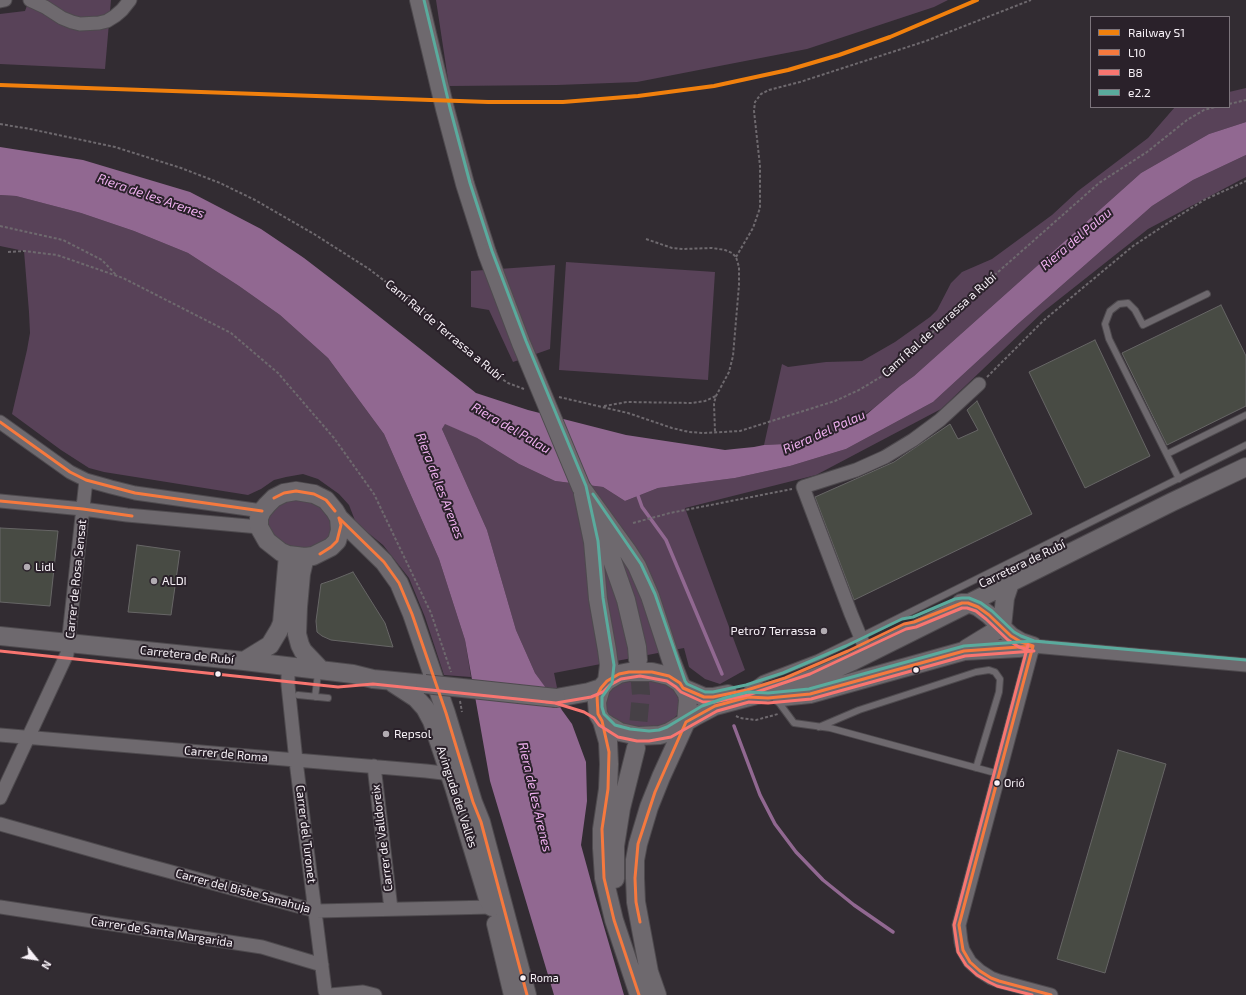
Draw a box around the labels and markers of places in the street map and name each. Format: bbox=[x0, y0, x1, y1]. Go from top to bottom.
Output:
place label: Lidl bbox=[35, 560, 55, 574]
marker: Lidl bbox=[22, 562, 32, 572]
place label: ALDI bbox=[162, 574, 187, 588]
marker: ALDI bbox=[149, 576, 159, 586]
place label: Petro7 Terrassa bbox=[731, 624, 816, 638]
marker: Petro7 Terrassa bbox=[819, 626, 829, 636]
unlabelled marker bbox=[911, 665, 921, 675]
unlabelled marker bbox=[213, 669, 223, 679]
place label: Repsol bbox=[394, 727, 431, 741]
marker: Repsol bbox=[381, 729, 391, 739]
place label: Orió bbox=[1004, 776, 1025, 790]
marker: Orió bbox=[992, 778, 1002, 788]
place label: Roma bbox=[530, 971, 559, 985]
marker: Roma bbox=[518, 973, 528, 983]

